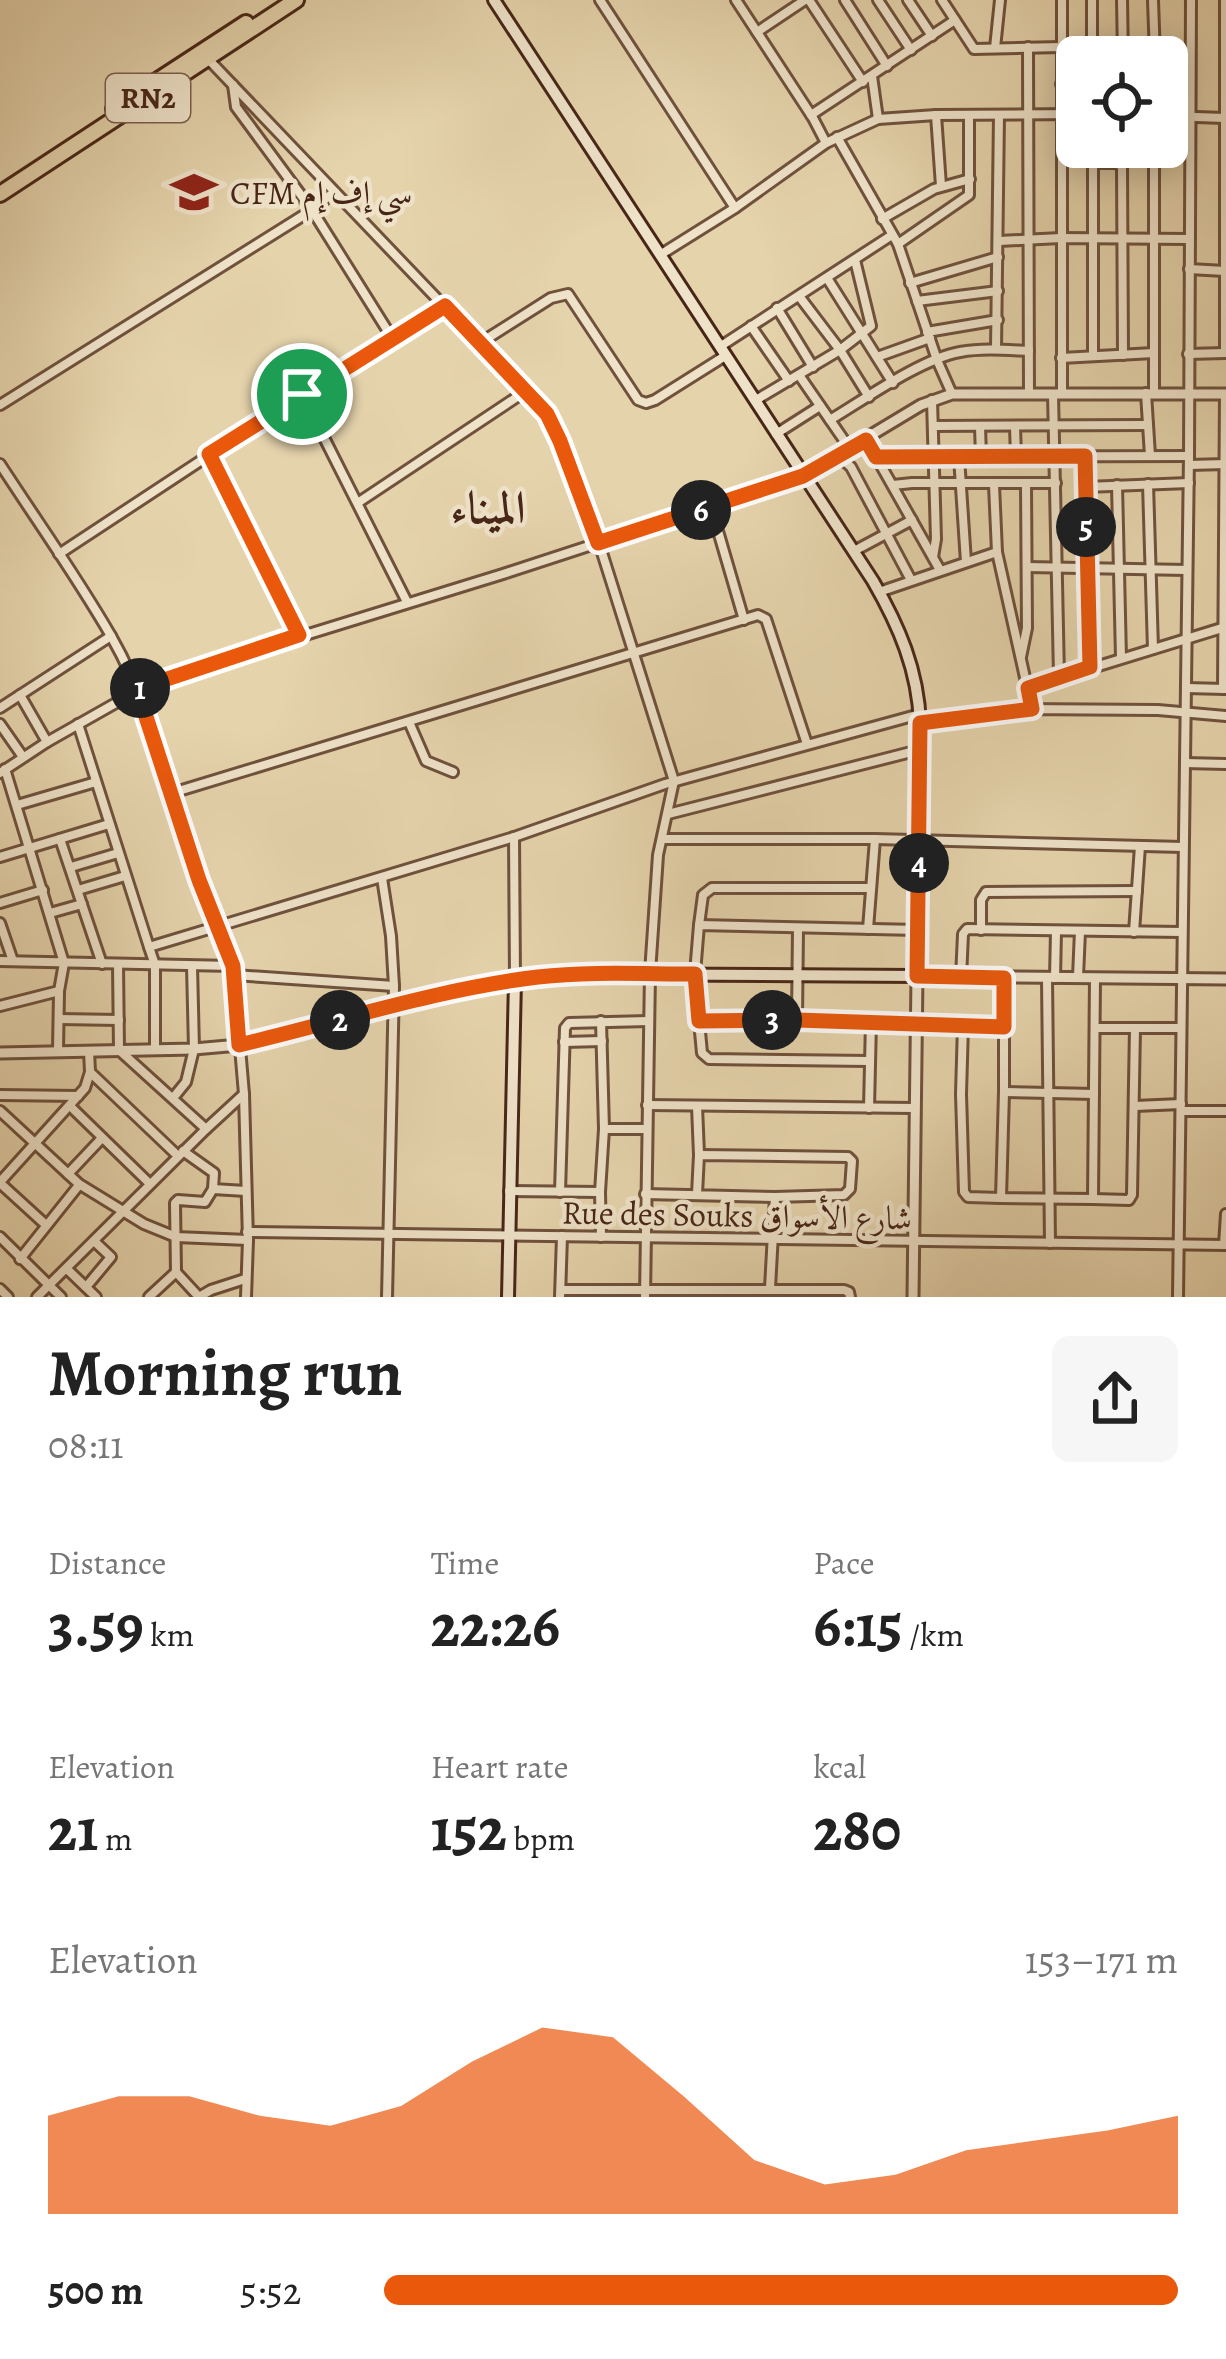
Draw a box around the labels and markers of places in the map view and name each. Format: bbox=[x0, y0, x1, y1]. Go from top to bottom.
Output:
school or university icon: CFM سي إف إم bbox=[169, 167, 219, 217]
place label: CFM سي إف إم bbox=[230, 170, 412, 224]
pin bbox=[251, 343, 353, 445]
pin: 6 bbox=[671, 480, 731, 540]
pin: 5 bbox=[1056, 497, 1116, 557]
pin: 1 bbox=[110, 658, 170, 718]
pin: 4 bbox=[889, 833, 949, 893]
pin: 2 bbox=[310, 990, 370, 1050]
pin: 3 bbox=[742, 990, 802, 1050]

